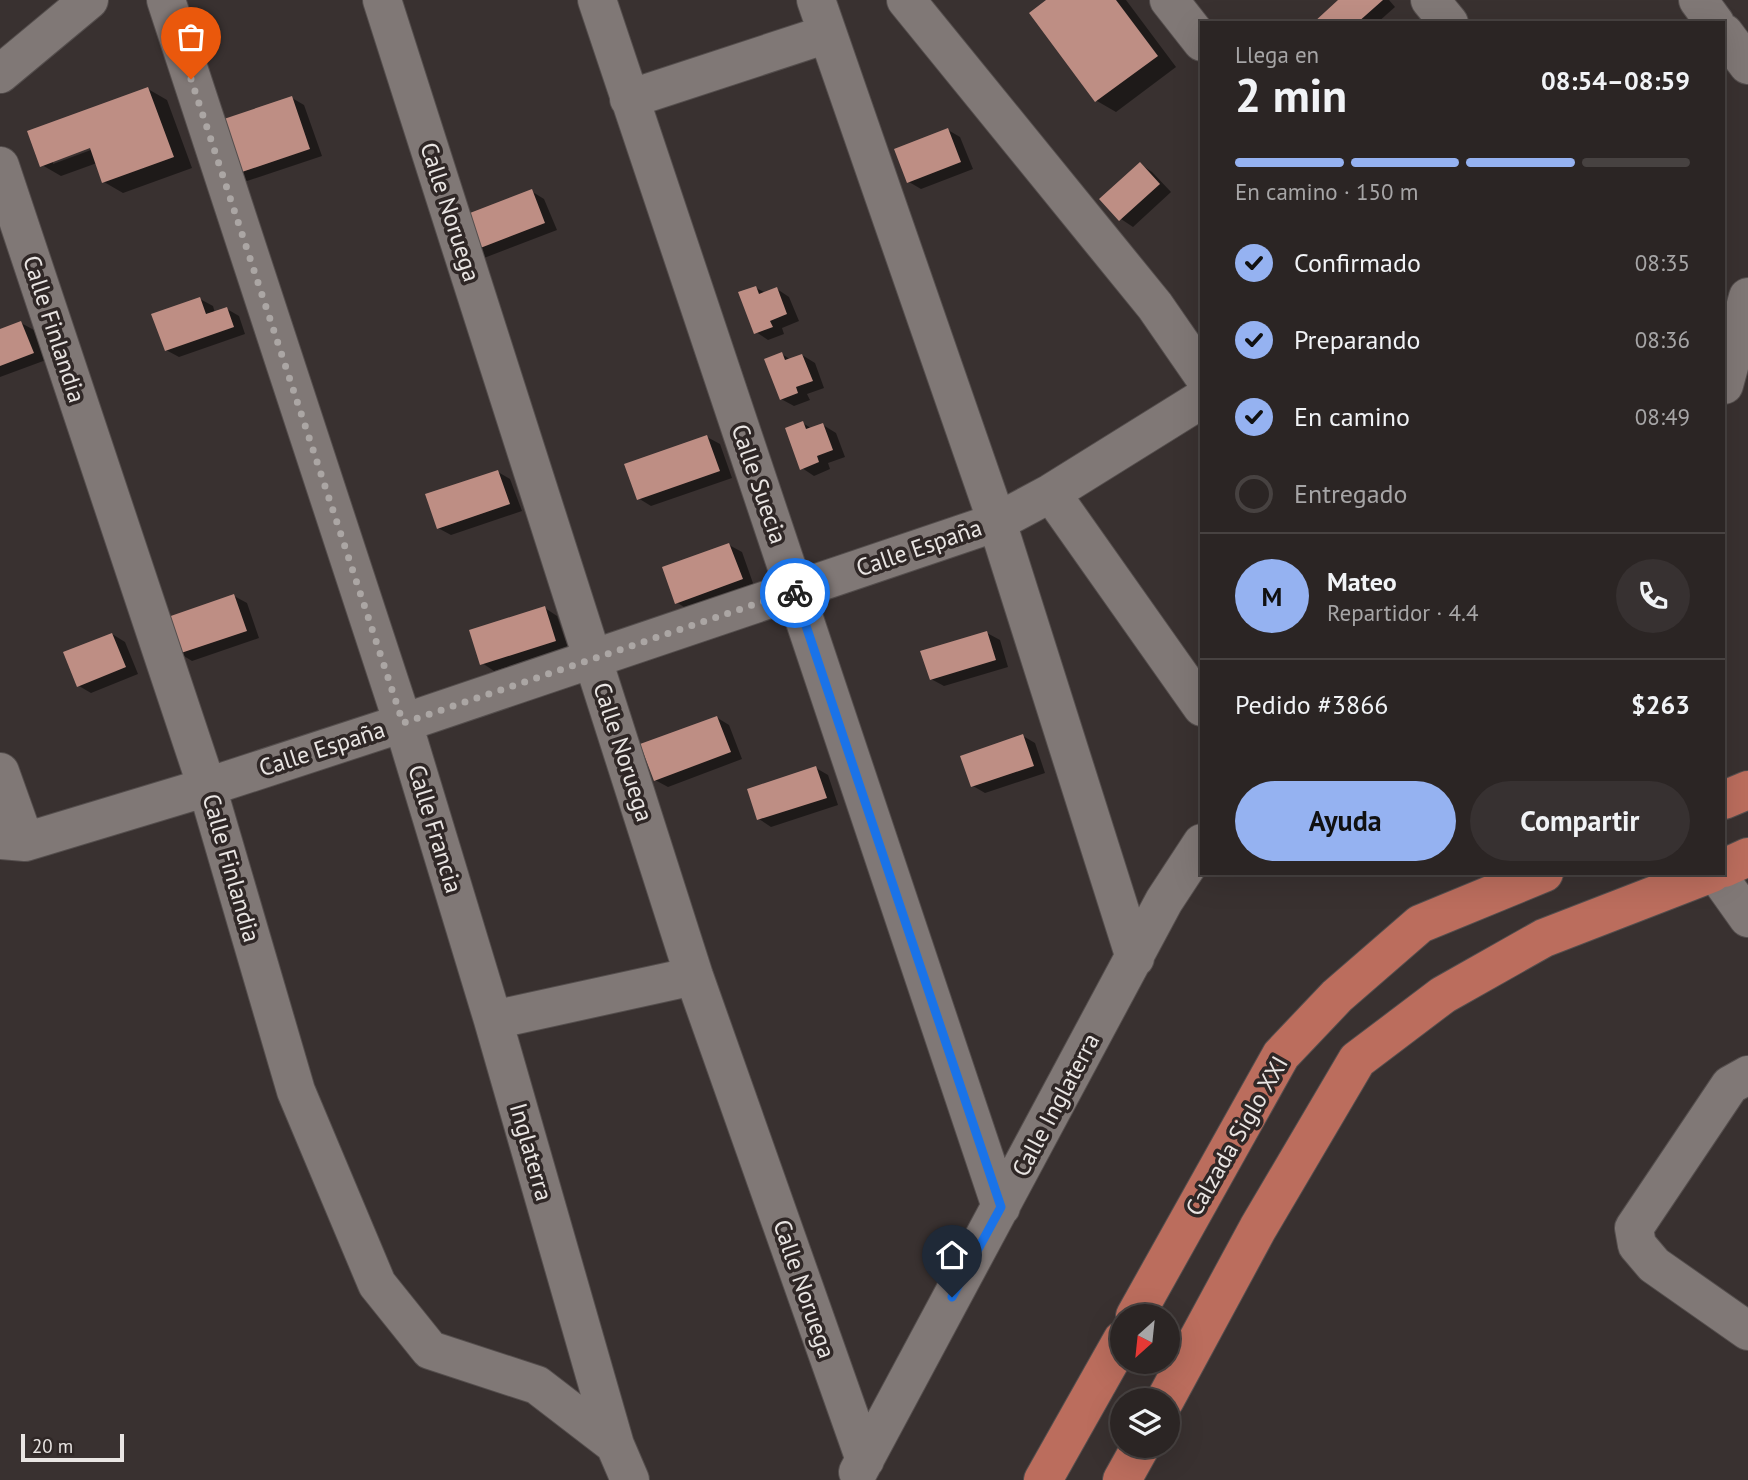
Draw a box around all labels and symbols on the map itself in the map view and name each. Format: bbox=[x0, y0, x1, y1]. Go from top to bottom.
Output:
pin bbox=[161, 7, 221, 79]
street label: Calle Noruega bbox=[413, 138, 488, 285]
street label: Calle Finlandia bbox=[16, 251, 93, 406]
street label: Calle Suecia bbox=[725, 420, 794, 548]
street label: Calle España bbox=[852, 512, 986, 583]
courier bbox=[760, 558, 830, 628]
street label: Calle Noruega bbox=[586, 678, 661, 825]
street label: Calle España bbox=[255, 714, 389, 783]
street label: Calle Francia bbox=[401, 761, 470, 897]
street label: Calle Finlandia bbox=[195, 790, 267, 946]
street label: Calle Inglaterra bbox=[1005, 1028, 1106, 1182]
street label: Calzada Siglo XXI bbox=[1178, 1050, 1295, 1221]
street label: Inglaterra bbox=[503, 1099, 560, 1204]
street label: Calle Noruega bbox=[766, 1215, 843, 1362]
pin bbox=[922, 1225, 982, 1297]
north arrow bbox=[1110, 1304, 1180, 1374]
scale bar bbox=[21, 1431, 124, 1463]

